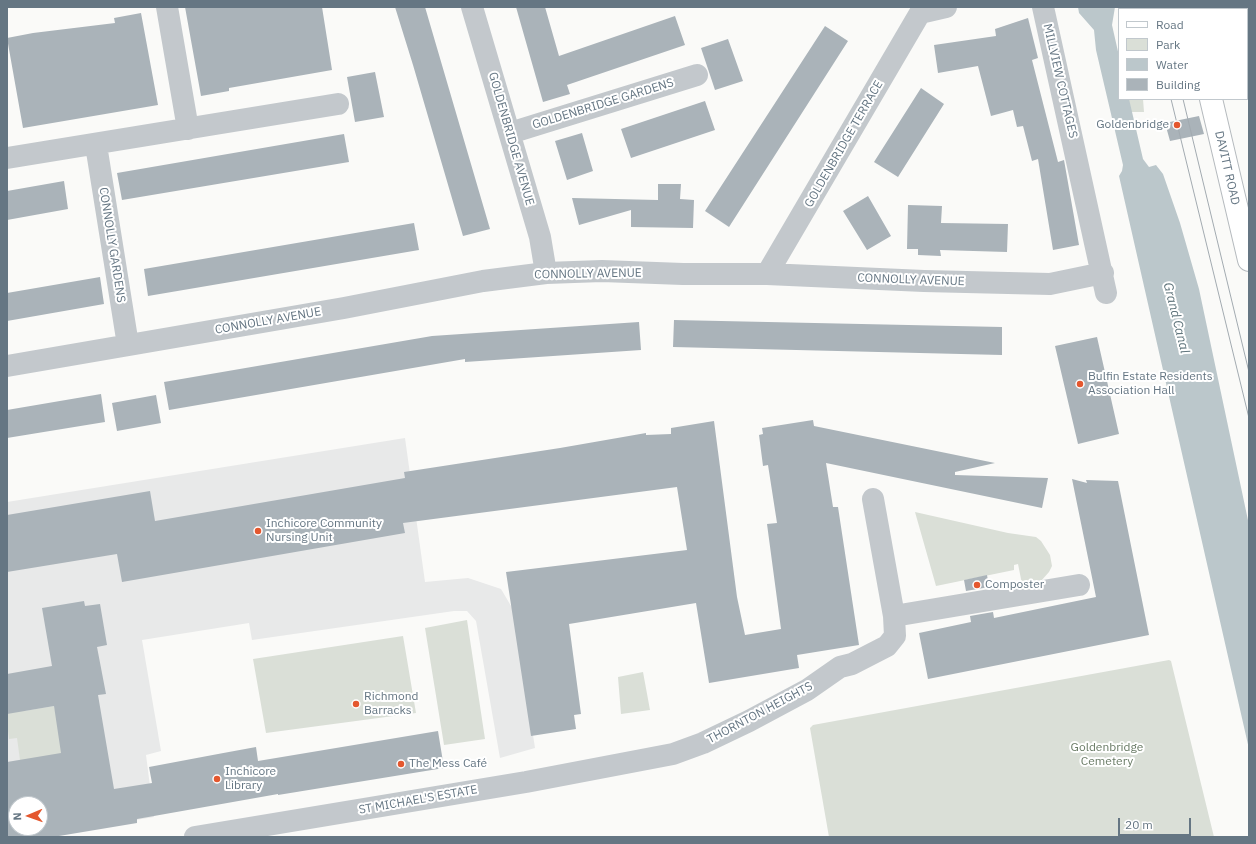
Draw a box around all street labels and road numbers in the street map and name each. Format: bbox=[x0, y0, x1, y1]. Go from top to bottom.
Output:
street label: MILLVIEW COTTAGES bbox=[1040, 22, 1080, 140]
street label: GOLDENBRIDGE AVENUE bbox=[485, 71, 537, 207]
street label: GOLDENBRIDGE GARDENS bbox=[531, 76, 675, 132]
street label: GOLDENBRIDGE TERRACE bbox=[802, 78, 886, 210]
street label: DAVITT ROAD bbox=[1211, 130, 1243, 206]
street label: CONNOLLY GARDENS bbox=[96, 186, 128, 304]
street label: CONNOLLY AVENUE bbox=[534, 266, 642, 282]
street label: CONNOLLY AVENUE bbox=[857, 271, 965, 289]
street label: CONNOLLY AVENUE bbox=[214, 305, 322, 337]
street label: THORNTON HEIGHTS bbox=[705, 679, 815, 747]
street label: ST MICHAEL'S ESTATE bbox=[358, 782, 478, 818]

